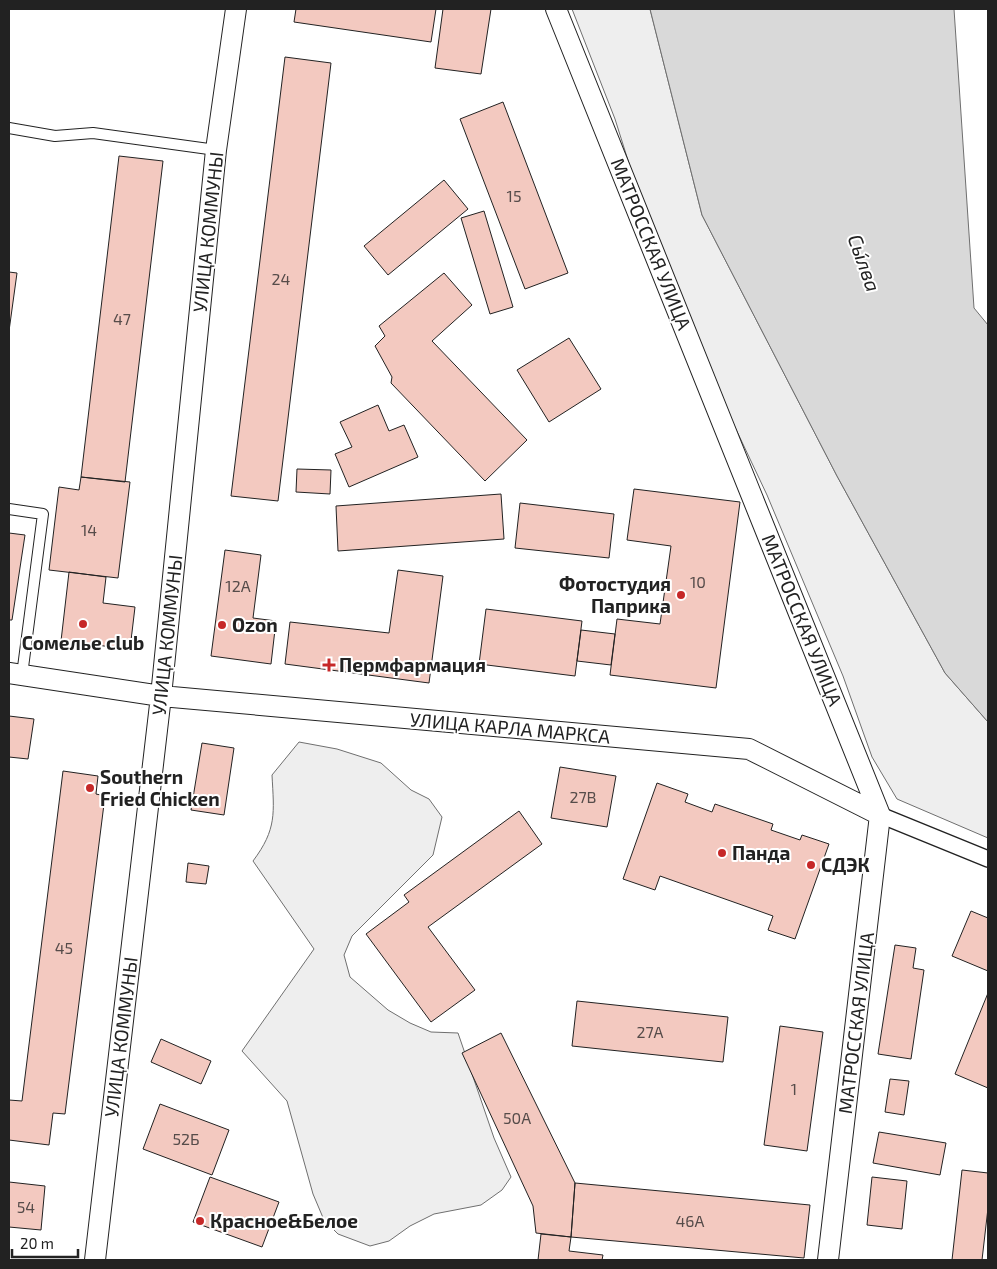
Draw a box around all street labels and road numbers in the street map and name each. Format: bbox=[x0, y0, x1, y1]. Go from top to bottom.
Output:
street label: УЛИЦА КОММУНЫ bbox=[188, 151, 227, 313]
street label: МАТРОССКАЯ УЛИЦА bbox=[606, 155, 696, 333]
street label: МАТРОССКАЯ УЛИЦА bbox=[757, 531, 847, 709]
street label: УЛИЦА КОММУНЫ bbox=[147, 554, 186, 716]
street label: УЛИЦА КАРЛА МАРКСА bbox=[409, 707, 611, 748]
street label: МАТРОССКАЯ УЛИЦА bbox=[833, 930, 878, 1115]
street label: УЛИЦА КОММУНЫ bbox=[99, 956, 142, 1118]

